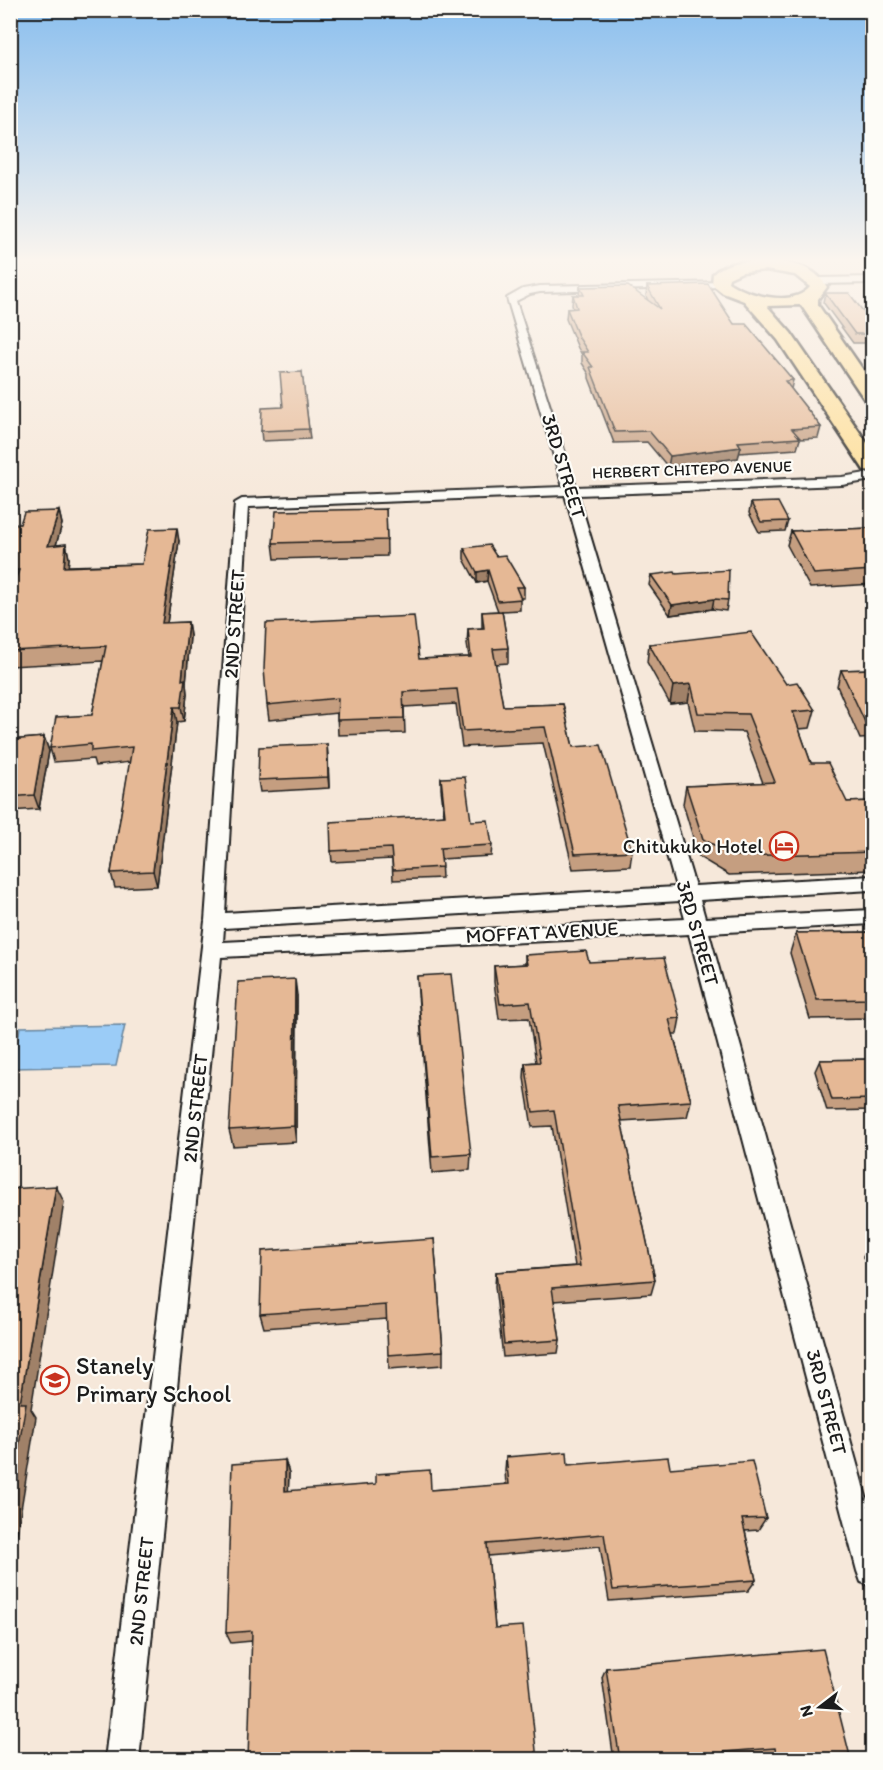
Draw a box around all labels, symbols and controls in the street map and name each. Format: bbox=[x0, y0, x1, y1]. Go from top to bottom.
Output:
street label: 3RD STREET bbox=[537, 411, 591, 521]
street label: HERBERT CHITEPO AVENUE bbox=[592, 457, 792, 482]
street label: 2ND STREET bbox=[218, 569, 250, 679]
hotel icon: Chitukuko Hotel bbox=[768, 830, 800, 862]
place label: Chitukuko Hotel bbox=[623, 834, 763, 858]
street label: 3RD STREET bbox=[672, 878, 724, 988]
street label: MOFFAT AVENUE bbox=[465, 916, 619, 948]
street label: 2ND STREET bbox=[177, 1052, 213, 1164]
street label: 3RD STREET bbox=[801, 1347, 853, 1457]
place label: Stanely Primary School bbox=[76, 1351, 231, 1408]
school or university icon: Stanely Primary School bbox=[39, 1364, 71, 1396]
street label: 2ND STREET bbox=[123, 1535, 159, 1647]
north arrow bbox=[790, 1677, 850, 1737]
text: N bbox=[795, 1703, 817, 1719]

